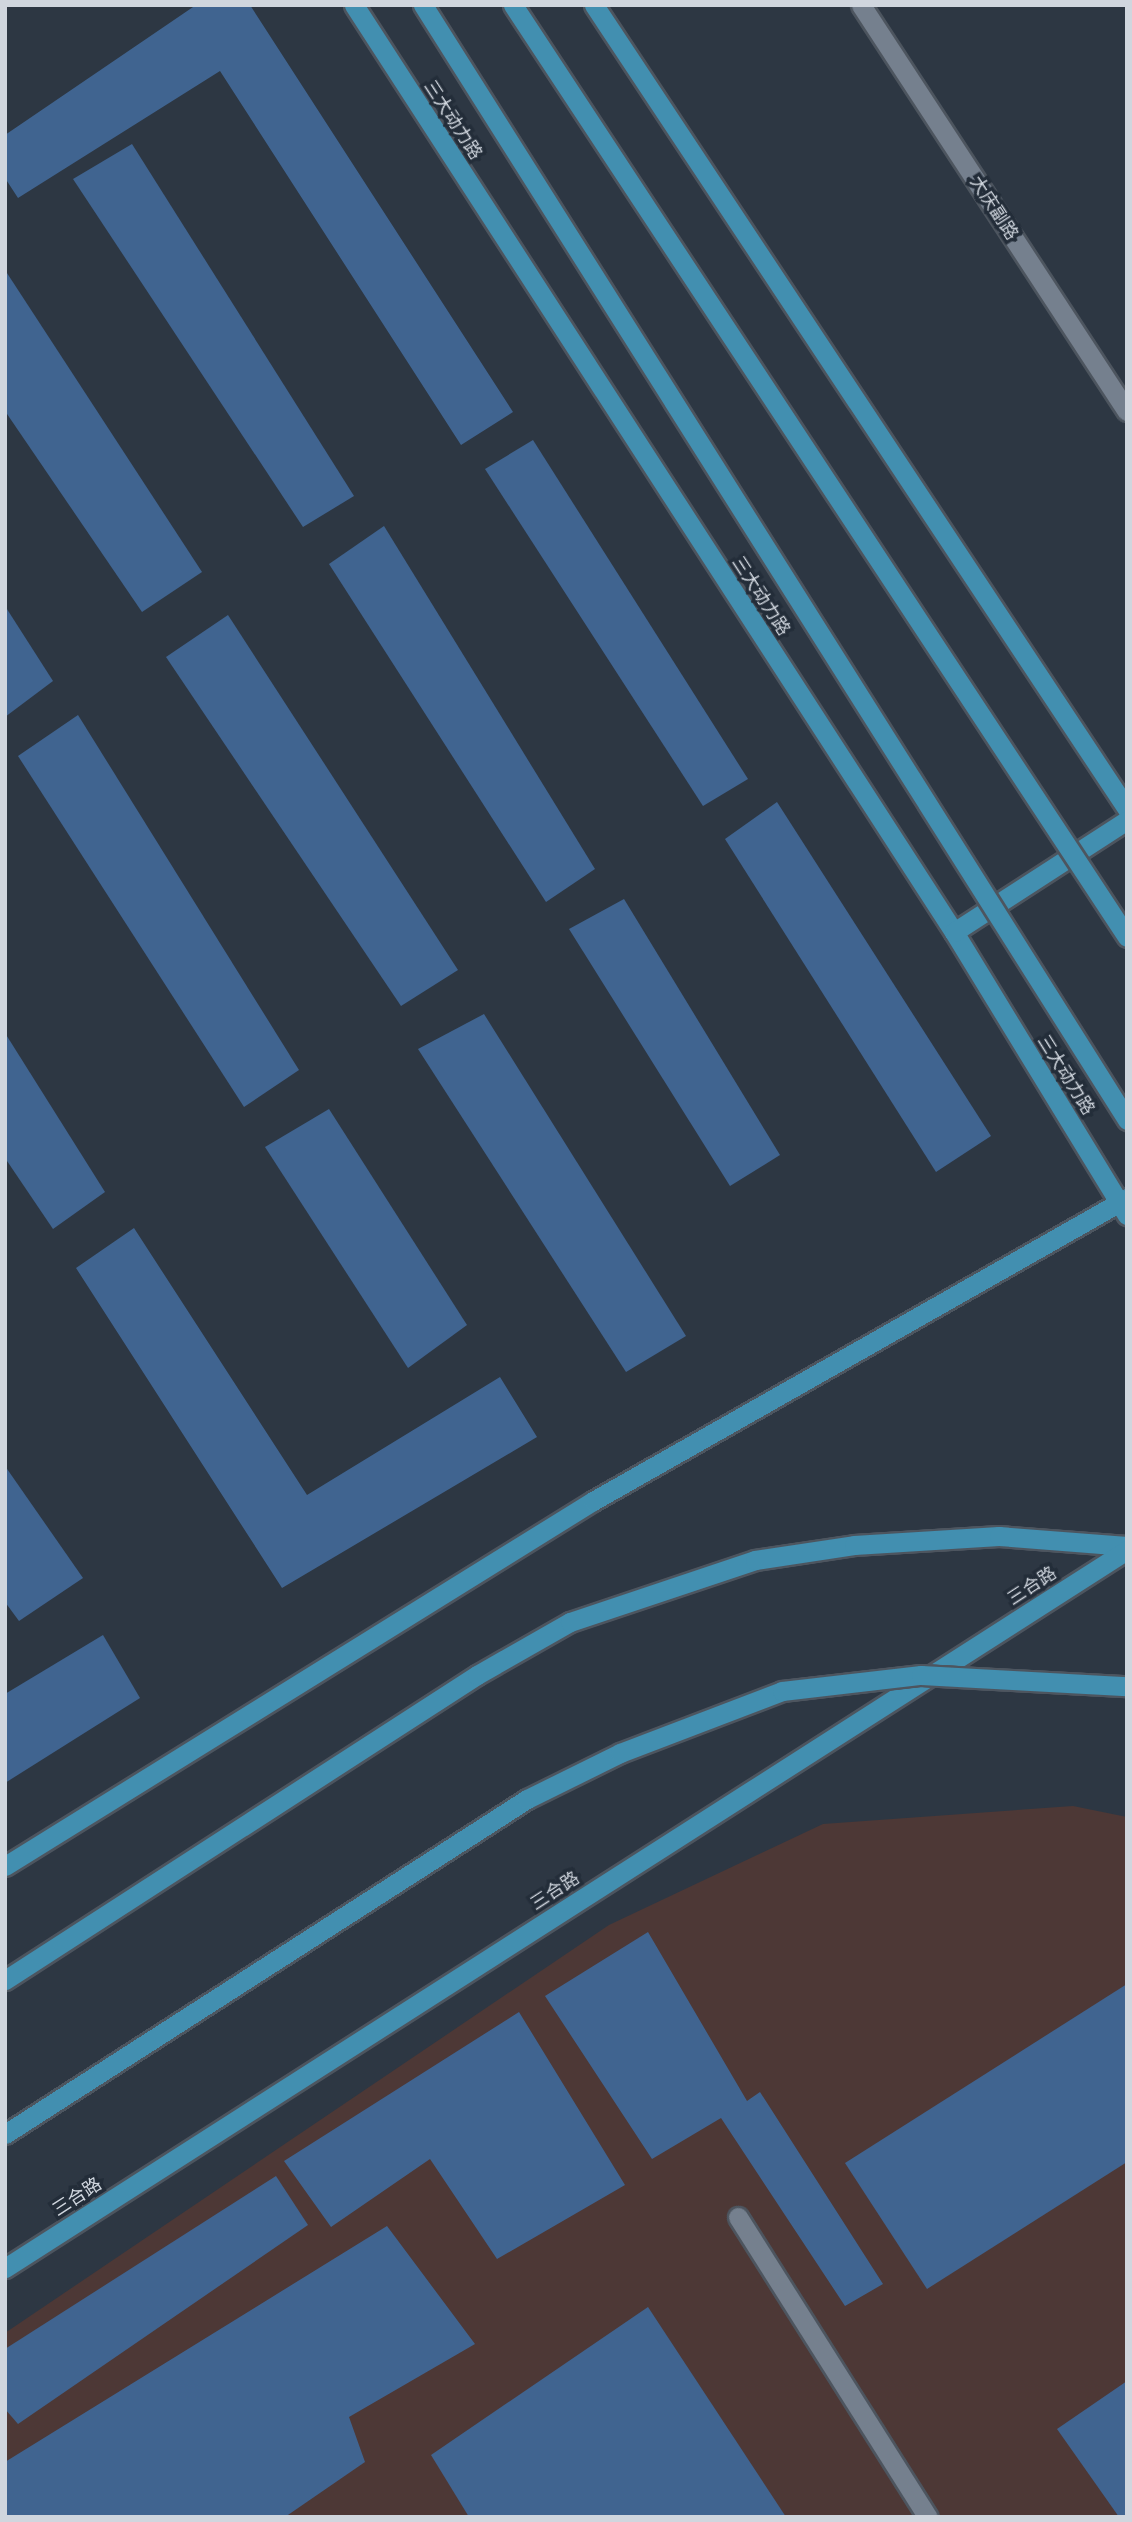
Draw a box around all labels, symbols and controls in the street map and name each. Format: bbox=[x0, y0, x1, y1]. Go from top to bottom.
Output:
street label: 三大动力路 bbox=[419, 76, 487, 164]
street label: 大庆副路 bbox=[965, 172, 1023, 244]
street label: 三大动力路 bbox=[727, 552, 795, 640]
street label: 三大动力路 bbox=[1033, 1031, 1099, 1119]
street label: 三合路 bbox=[1003, 1562, 1061, 1610]
street label: 三合路 bbox=[526, 1867, 584, 1915]
street label: 三合路 bbox=[48, 2173, 106, 2221]

